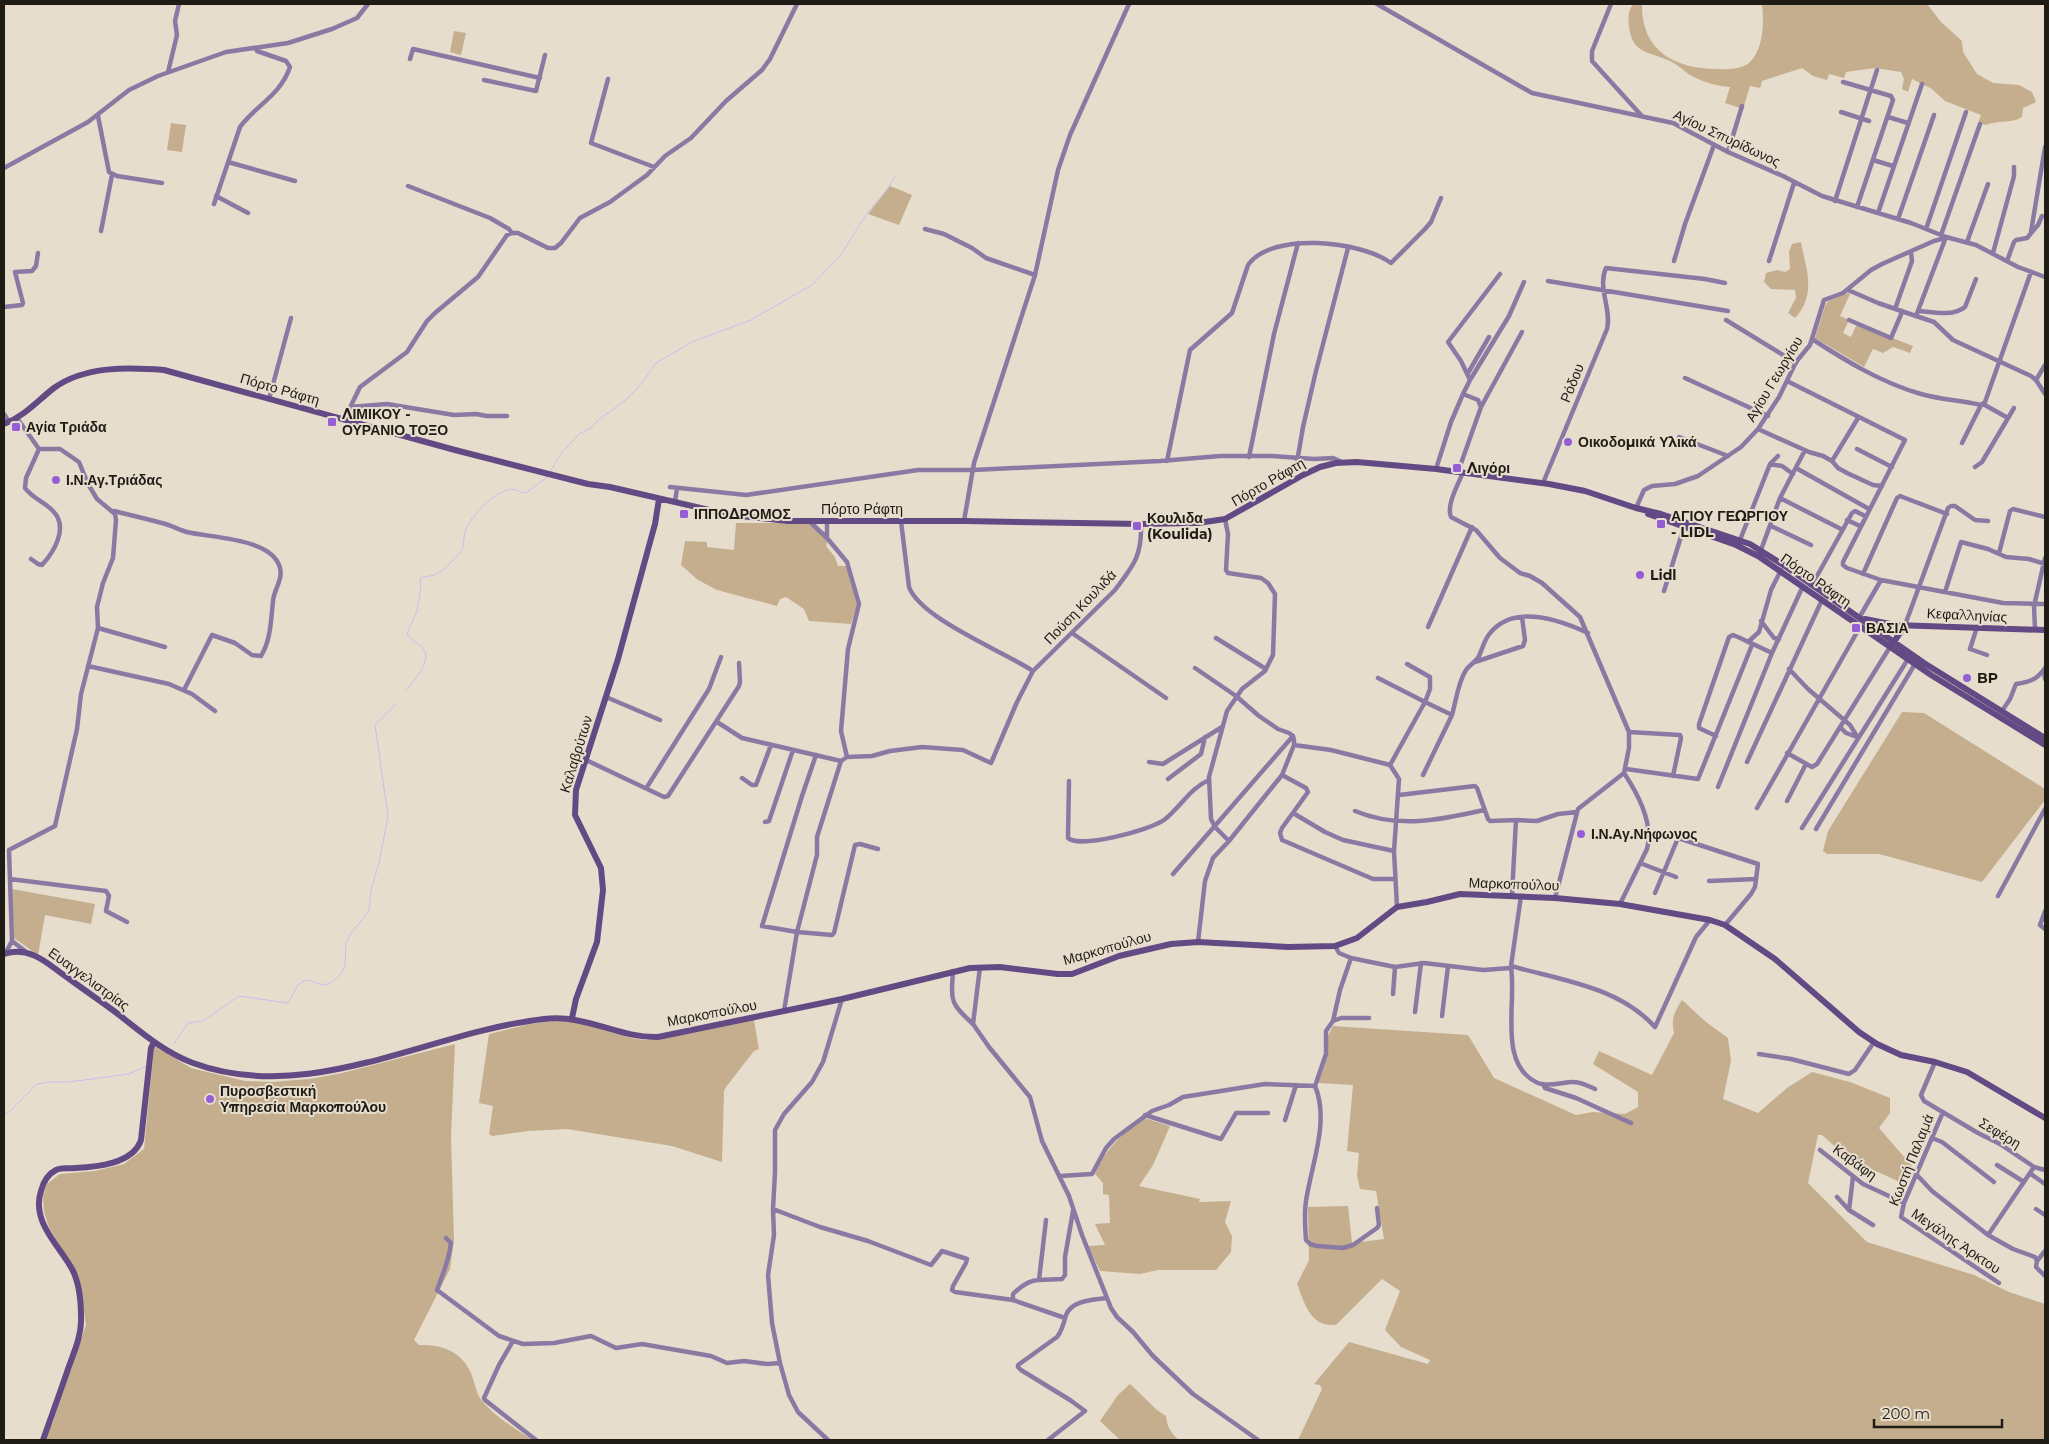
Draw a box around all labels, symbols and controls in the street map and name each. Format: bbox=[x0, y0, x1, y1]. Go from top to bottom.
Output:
street label: Αγίου Σπυρίδωνος bbox=[1671, 105, 1784, 171]
street label: Αγίου Γεωργίου bbox=[1741, 333, 1807, 425]
street label: Ρόδου bbox=[1556, 361, 1588, 405]
street label: Πόρτο Ράφτη bbox=[238, 369, 322, 409]
place label: ΛΙΜΙΚΟΥ - ΟΥΡΑΝΙΟ ΤΟΞΟ bbox=[341, 405, 448, 439]
marker: ΛΙΜΙΚΟΥ - ΟΥΡΑΝΙΟ ΤΟΞΟ bbox=[326, 416, 338, 428]
place label: Αγία Τριάδα bbox=[26, 418, 107, 436]
marker: Αγία Τριάδα bbox=[10, 421, 22, 433]
place label: Οικοδομικά Υλικά bbox=[1578, 433, 1697, 451]
marker: Οικοδομικά Υλικά bbox=[1562, 436, 1574, 448]
street label: Πόρτο Ράφτη bbox=[1228, 454, 1308, 510]
place label: Λιγόρι bbox=[1466, 459, 1510, 477]
marker: Λιγόρι bbox=[1451, 462, 1463, 474]
place label: Ι.Ν.Αγ.Τριάδας bbox=[66, 471, 162, 489]
marker: Ι.Ν.Αγ.Τριάδας bbox=[50, 474, 62, 486]
street label: Πόρτο Ράφτη bbox=[821, 500, 903, 518]
place label: ΙΠΠΟΔΡΟΜΟΣ bbox=[694, 505, 791, 523]
place label: ΑΓΙΟΥ ΓΕΩΡΓΙΟΥ - LIDL bbox=[1671, 507, 1789, 541]
marker: ΙΠΠΟΔΡΟΜΟΣ bbox=[678, 508, 690, 520]
place label: Κουλιδα (Koulida) bbox=[1147, 509, 1213, 543]
marker: ΑΓΙΟΥ ΓΕΩΡΓΙΟΥ - LIDL bbox=[1655, 518, 1667, 530]
marker: Κουλιδα (Koulida) bbox=[1131, 520, 1143, 532]
street label: Πόρτο Ράφτη bbox=[1777, 549, 1855, 611]
street label: Πούση Κουλιδά bbox=[1040, 566, 1120, 648]
place label: Lidl bbox=[1650, 566, 1677, 584]
marker: Lidl bbox=[1634, 569, 1646, 581]
street label: Κεφαλληνίας bbox=[1926, 604, 2008, 626]
place label: ΒΑΣΙΑ bbox=[1866, 619, 1909, 637]
marker: ΒΑΣΙΑ bbox=[1850, 622, 1862, 634]
place label: BP bbox=[1977, 669, 1998, 687]
marker: BP bbox=[1961, 672, 1973, 684]
street label: Καλαβρύτων bbox=[556, 713, 596, 795]
place label: Ι.Ν.Αγ.Νήφωνος bbox=[1591, 825, 1698, 843]
marker: Ι.Ν.Αγ.Νήφωνος bbox=[1575, 828, 1587, 840]
street label: Μαρκοπούλου bbox=[1468, 873, 1560, 895]
street label: Μαρκοπούλου bbox=[1061, 927, 1153, 969]
street label: Ευαγγελιστρίας bbox=[45, 943, 133, 1015]
street label: Μαρκοπούλου bbox=[666, 995, 758, 1031]
place label: Πυροσβεστική Υπηρεσία Μαρκοπούλου bbox=[220, 1082, 386, 1116]
marker: Πυροσβεστική Υπηρεσία Μαρκοπούλου bbox=[204, 1093, 216, 1105]
street label: Κωστή Παλαμά bbox=[1884, 1112, 1938, 1208]
street label: Σεφέρη bbox=[1976, 1113, 2024, 1153]
street label: Καβάφη bbox=[1829, 1140, 1881, 1184]
street label: Μεγάλης Άρκτου bbox=[1908, 1204, 2004, 1278]
scale bar bbox=[1874, 1396, 2002, 1428]
text: 200 m bbox=[1882, 1404, 1930, 1423]

